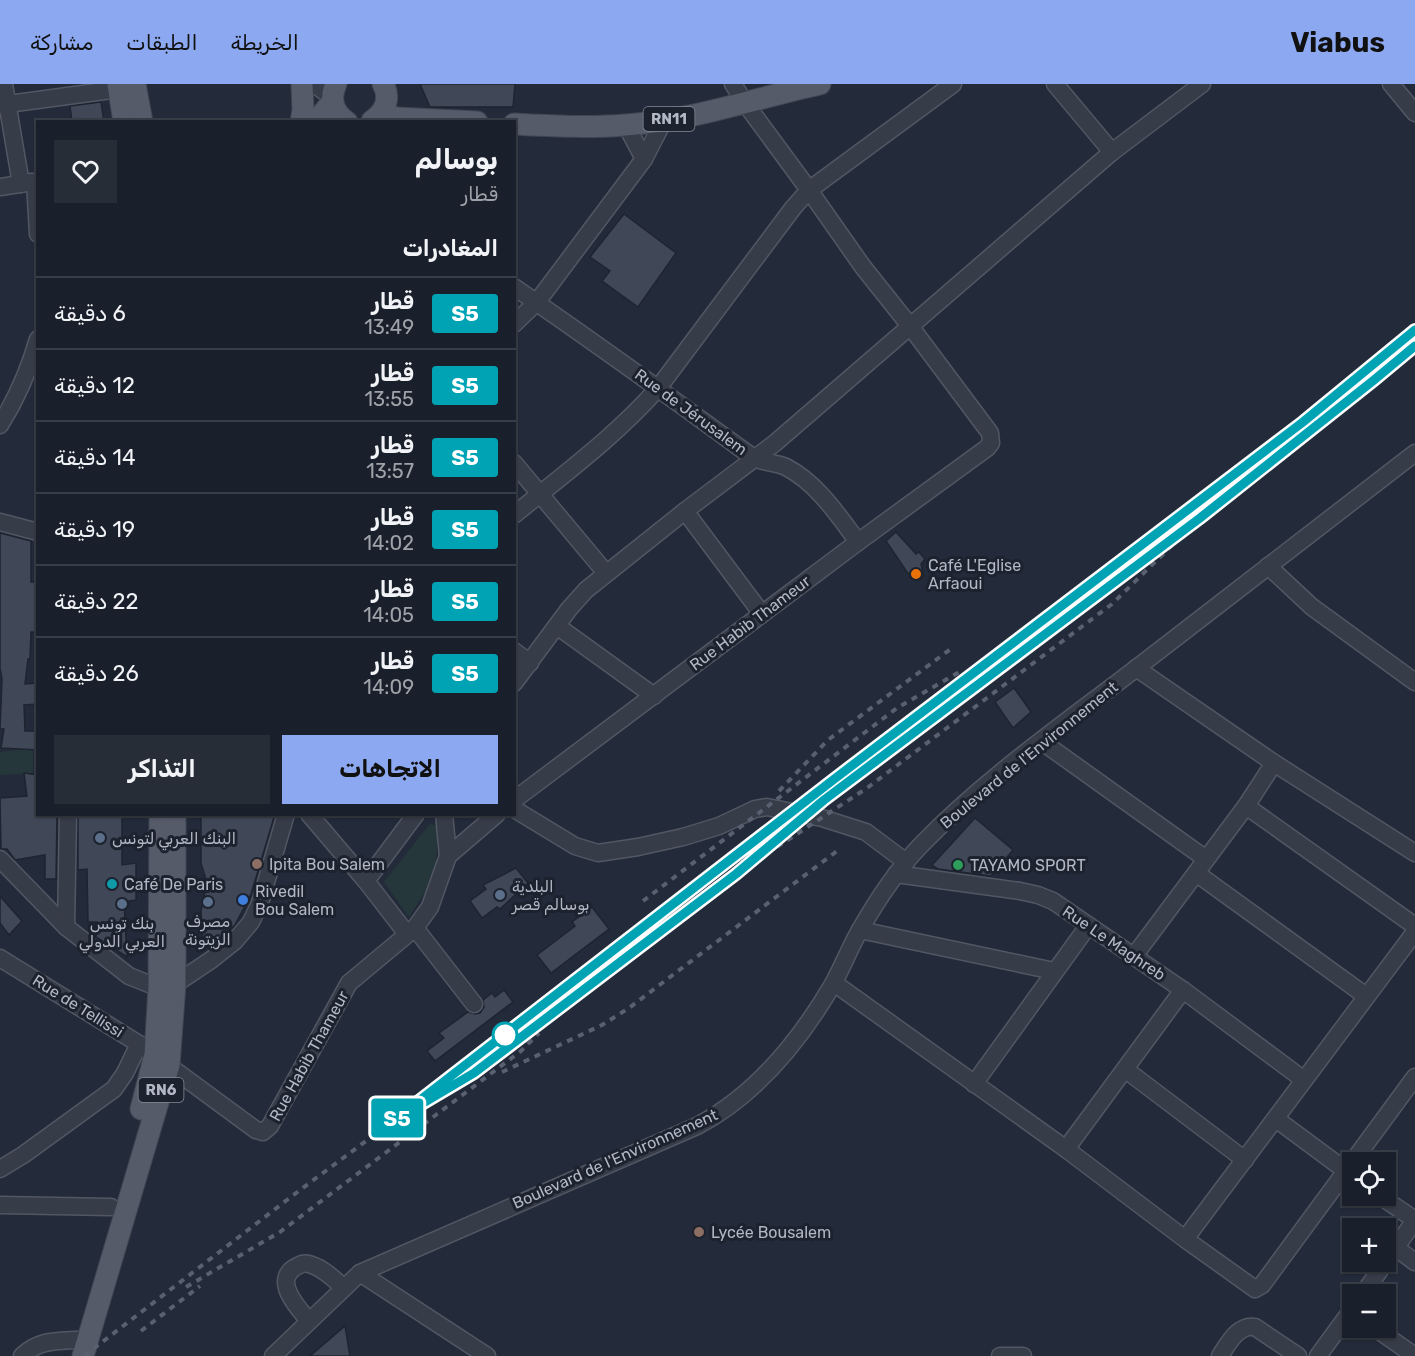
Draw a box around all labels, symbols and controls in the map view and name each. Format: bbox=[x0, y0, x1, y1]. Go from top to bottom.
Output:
text: Viabus bbox=[1290, 26, 1385, 59]
text: مشاركة bbox=[30, 30, 93, 55]
text: الطبقات bbox=[126, 30, 198, 55]
text: الخريطة bbox=[231, 30, 299, 55]
road number: RN11 bbox=[644, 107, 694, 131]
button: heart bbox=[54, 140, 117, 203]
text: بوسالم bbox=[415, 143, 498, 176]
text: قطار bbox=[461, 182, 498, 206]
text: المغادرات bbox=[403, 235, 498, 262]
text: قطار bbox=[372, 288, 414, 315]
text: 6 دقيقة bbox=[54, 300, 126, 327]
text: S5 bbox=[451, 301, 479, 326]
text: 13:49 bbox=[364, 315, 414, 339]
text: قطار bbox=[372, 360, 414, 387]
street label: Rue de Jérusalem bbox=[631, 365, 751, 459]
text: 12 دقيقة bbox=[54, 372, 135, 399]
text: S5 bbox=[451, 373, 479, 398]
text: 13:55 bbox=[365, 387, 414, 411]
text: قطار bbox=[372, 432, 414, 459]
text: 14 دقيقة bbox=[54, 444, 136, 471]
text: S5 bbox=[451, 445, 479, 470]
text: 13:57 bbox=[366, 459, 414, 483]
text: قطار bbox=[372, 504, 414, 531]
text: 19 دقيقة bbox=[54, 516, 135, 543]
text: S5 bbox=[451, 517, 479, 542]
text: 14:02 bbox=[363, 531, 414, 555]
place label: Café L'Eglise Arfaoui bbox=[928, 556, 1021, 593]
marker: Café L'Eglise Arfaoui bbox=[909, 567, 923, 581]
street label: Rue Habib Thameur bbox=[686, 571, 814, 675]
text: قطار bbox=[372, 576, 414, 603]
text: 22 دقيقة bbox=[54, 588, 138, 615]
text: S5 bbox=[451, 589, 479, 614]
text: 14:05 bbox=[363, 603, 414, 627]
text: قطار bbox=[372, 648, 414, 675]
text: 26 دقيقة bbox=[54, 660, 139, 687]
text: S5 bbox=[451, 661, 479, 686]
text: 14:09 bbox=[363, 675, 414, 699]
street label: Boulevard de l'Environnement bbox=[936, 677, 1122, 833]
button: التذاكر bbox=[54, 735, 270, 804]
button: الاتجاهات bbox=[282, 735, 498, 804]
place label: البنك العربي لتونس bbox=[112, 829, 236, 851]
marker: البنك العربي لتونس bbox=[93, 831, 107, 845]
place label: Ipita Bou Salem bbox=[269, 855, 385, 874]
place label: TAYAMO SPORT bbox=[970, 856, 1086, 875]
marker: Ipita Bou Salem bbox=[250, 857, 264, 871]
marker: TAYAMO SPORT bbox=[951, 858, 965, 872]
place label: Café De Paris bbox=[124, 875, 223, 894]
marker: Café De Paris bbox=[105, 877, 119, 891]
place label: البلدية بوسالم قصر bbox=[511, 877, 590, 915]
place label: Rivedil Bou Salem bbox=[255, 882, 334, 919]
marker: البلدية بوسالم قصر bbox=[493, 888, 507, 902]
marker: Rivedil Bou Salem bbox=[236, 893, 250, 907]
marker: مصرف الزيتونة bbox=[201, 895, 215, 909]
marker: بنك تونس العربي الدولي bbox=[115, 897, 129, 911]
street label: Rue Le Maghreb bbox=[1059, 902, 1169, 984]
place label: مصرف الزيتونة bbox=[185, 912, 231, 950]
place label: بنك تونس العربي الدولي bbox=[79, 914, 165, 954]
street label: Rue de Tellissi bbox=[29, 971, 127, 1041]
street label: Rue Habib Thameur bbox=[265, 988, 353, 1124]
unlabelled marker bbox=[492, 1022, 518, 1048]
road number: RN6 bbox=[138, 1078, 184, 1102]
line badge: S5 bbox=[370, 1098, 424, 1138]
street label: Boulevard de l'Environnement bbox=[509, 1105, 721, 1213]
text: S5 bbox=[383, 1106, 411, 1131]
map controls bbox=[1342, 1152, 1396, 1338]
button: locate bbox=[1342, 1152, 1396, 1206]
button: + bbox=[1342, 1218, 1396, 1272]
place label: Lycée Bousalem bbox=[711, 1223, 831, 1242]
marker: Lycée Bousalem bbox=[692, 1225, 706, 1239]
button: − bbox=[1342, 1284, 1396, 1338]

